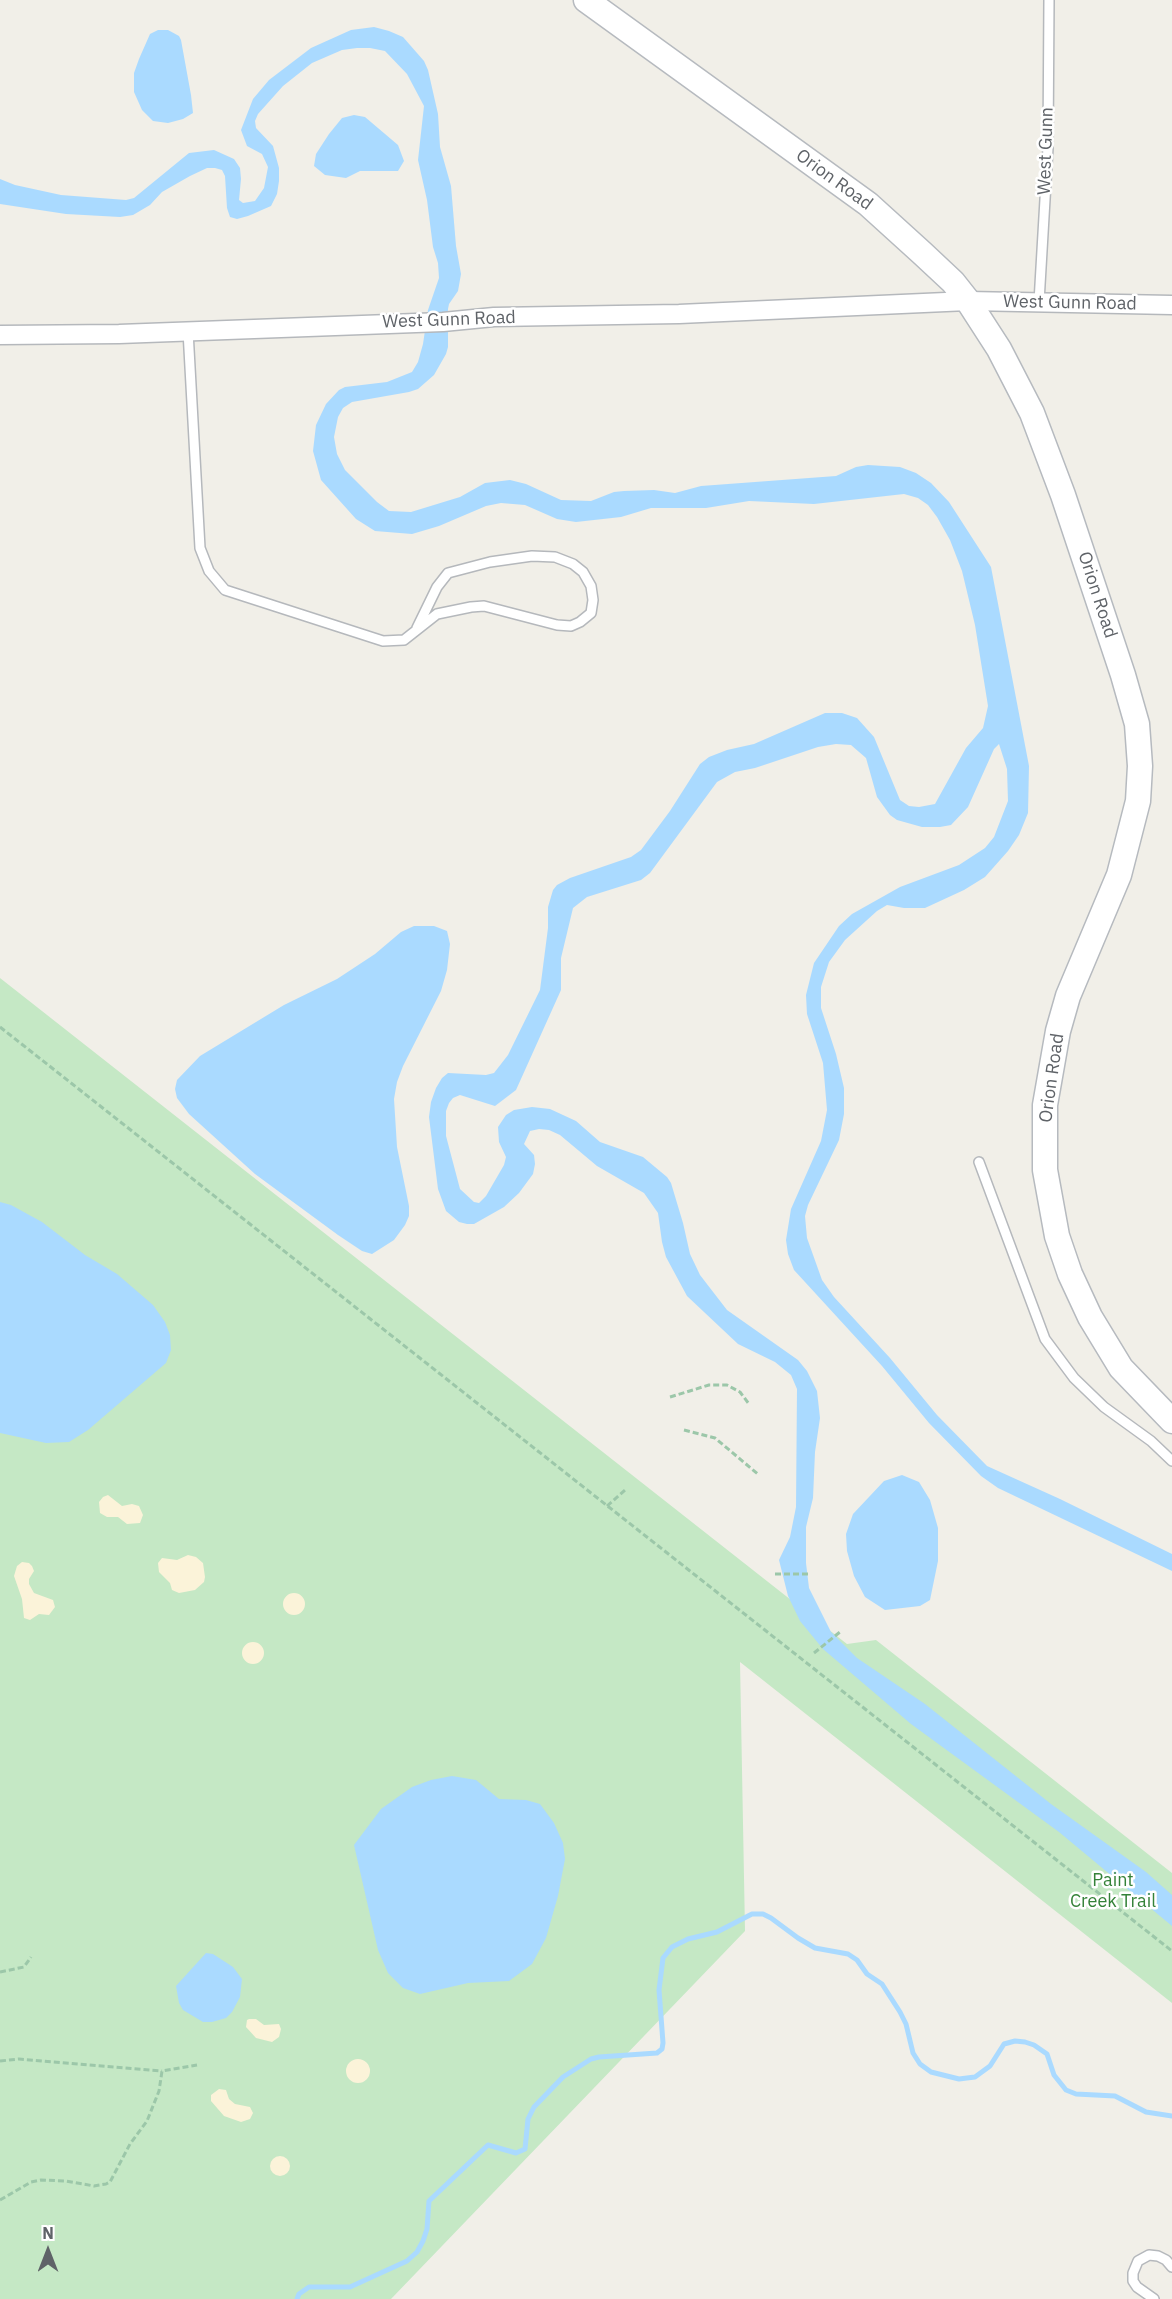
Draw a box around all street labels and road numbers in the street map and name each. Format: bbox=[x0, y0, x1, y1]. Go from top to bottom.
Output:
street label: West Gunn bbox=[1034, 107, 1058, 195]
street label: Orion Road bbox=[791, 145, 877, 215]
street label: West Gunn Road bbox=[1003, 291, 1137, 315]
street label: West Gunn Road bbox=[382, 307, 516, 333]
street label: Orion Road bbox=[1073, 549, 1121, 641]
street label: Orion Road bbox=[1035, 1032, 1069, 1124]

